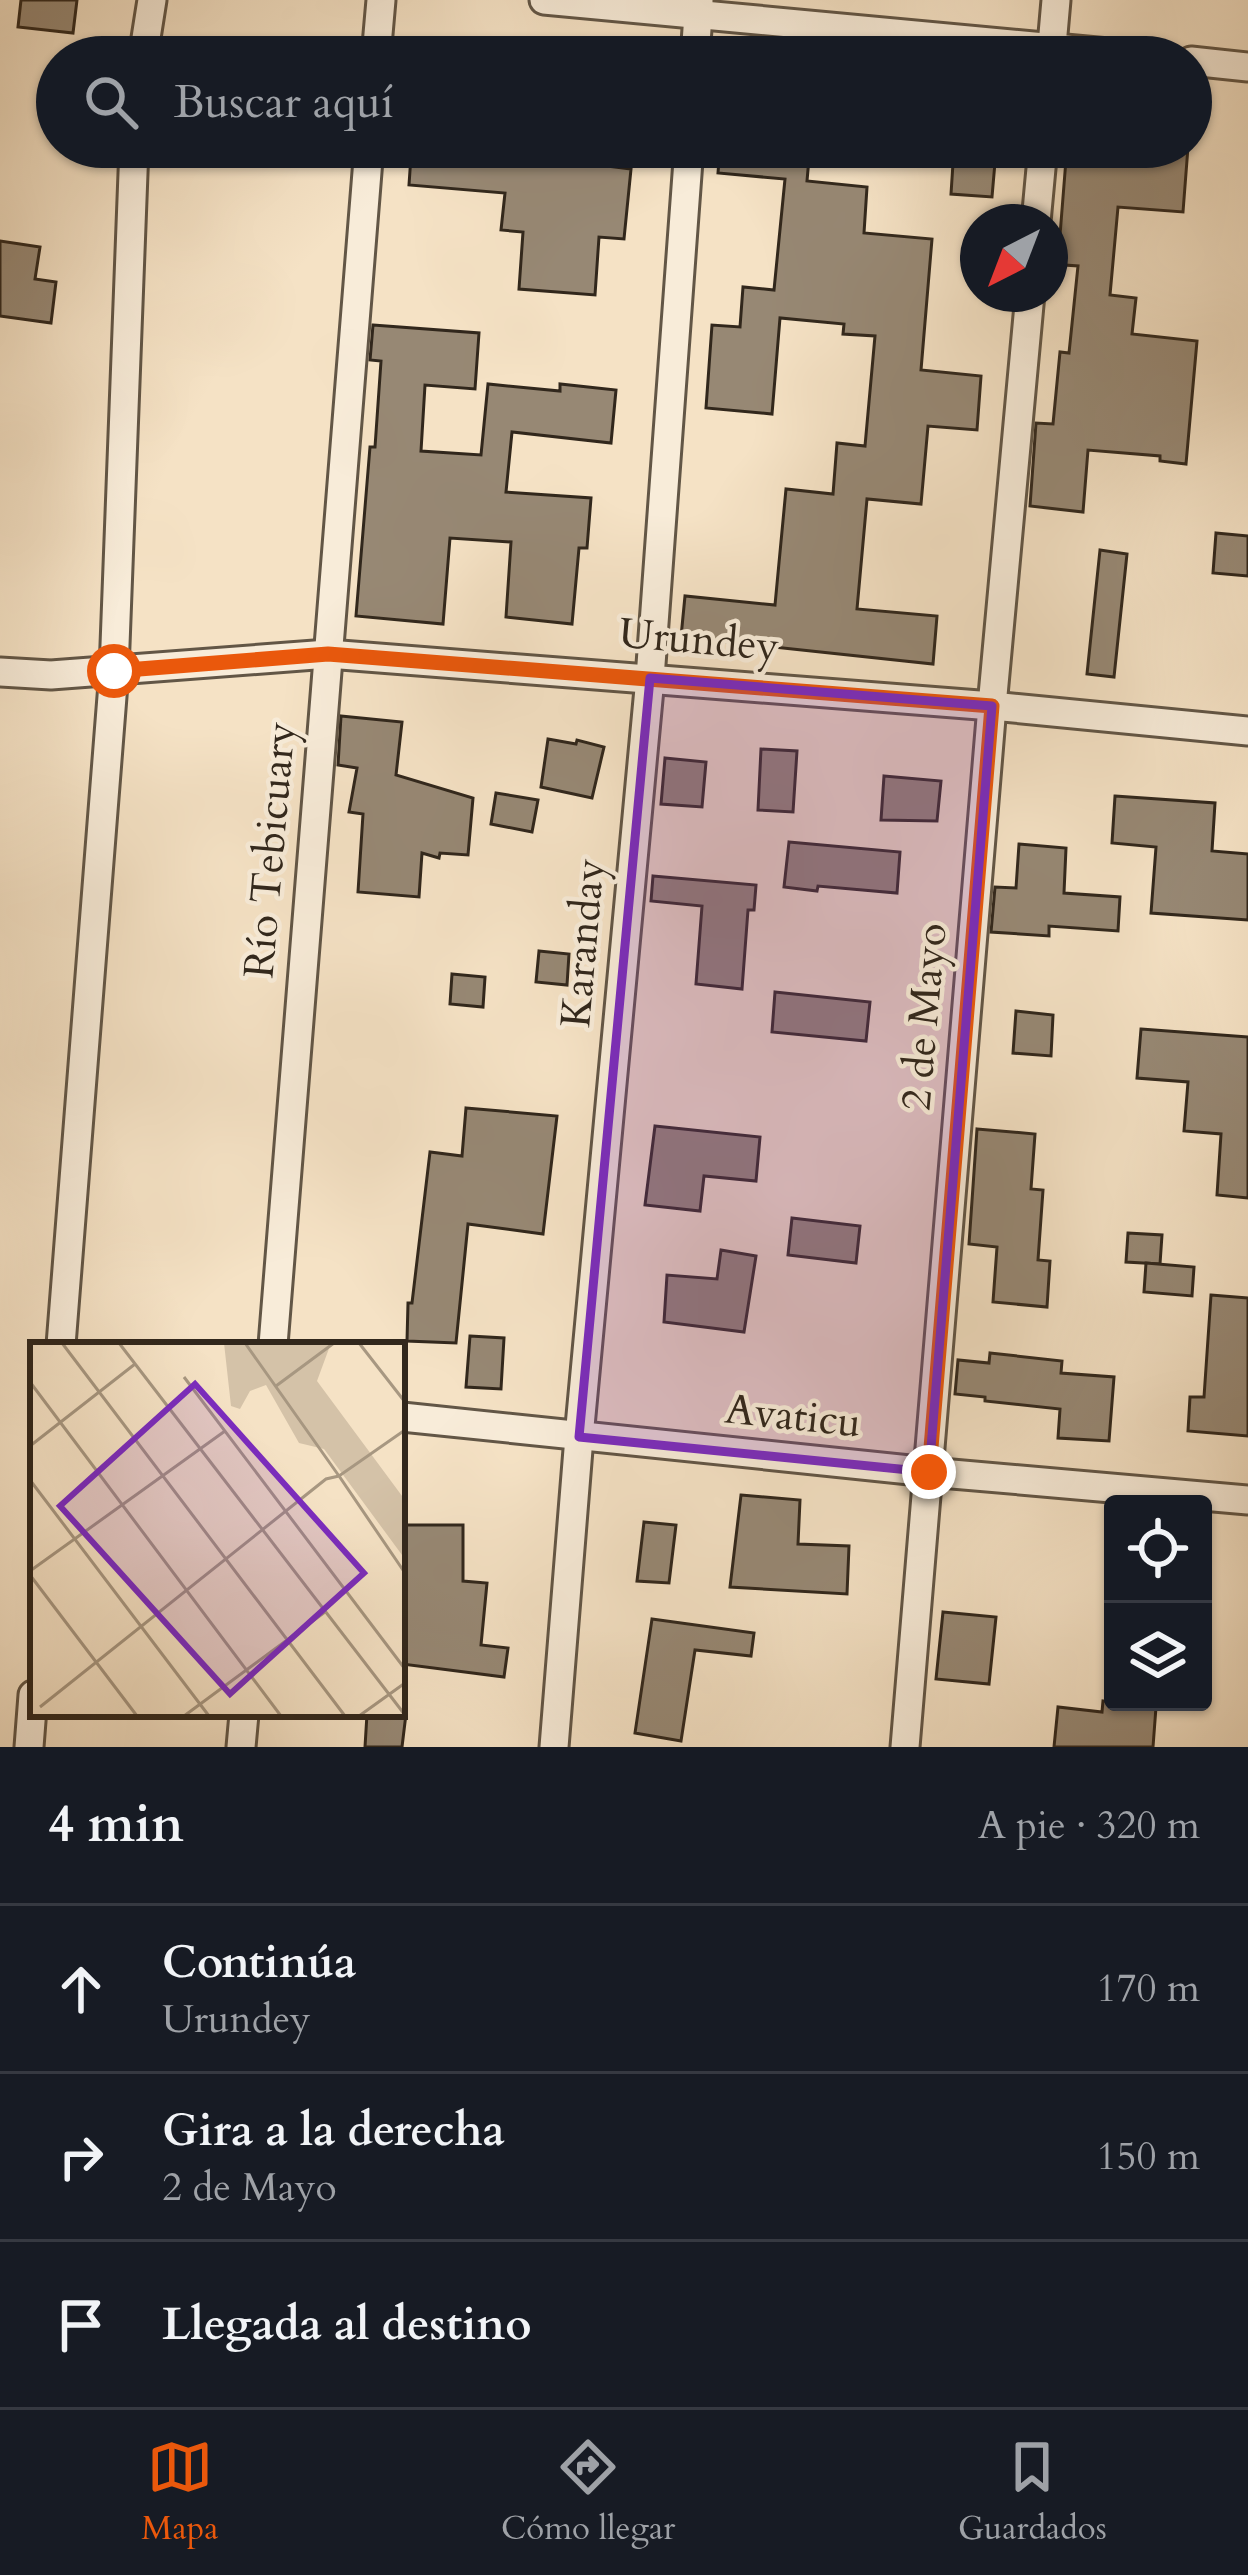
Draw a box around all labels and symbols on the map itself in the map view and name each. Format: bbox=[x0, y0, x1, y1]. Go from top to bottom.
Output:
north arrow bbox=[960, 204, 1068, 312]
street label: Urundey bbox=[617, 605, 781, 675]
route start bbox=[87, 644, 141, 698]
street label: Río Tebicuary bbox=[230, 720, 310, 980]
street label: Karanday bbox=[547, 856, 619, 1030]
street label: 2 de Mayo bbox=[887, 921, 961, 1113]
inset map bbox=[30, 1342, 405, 1717]
street label: Avaticu bbox=[722, 1381, 864, 1451]
route end bbox=[902, 1445, 956, 1499]

